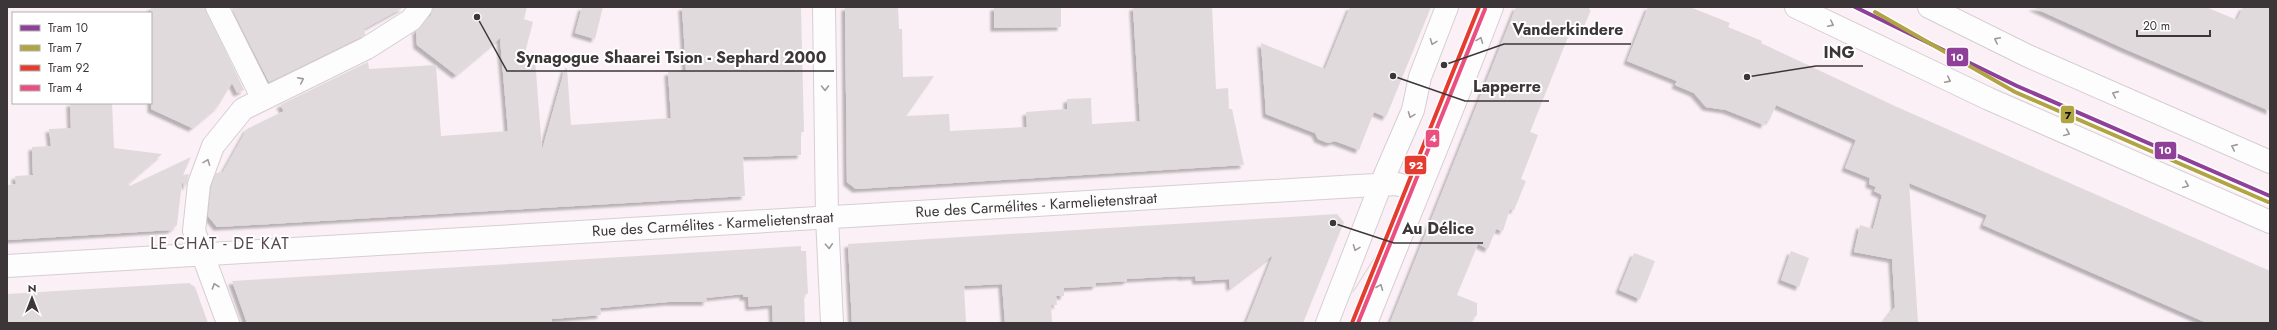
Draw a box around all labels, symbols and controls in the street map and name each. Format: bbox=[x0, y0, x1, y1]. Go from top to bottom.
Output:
legend bbox=[12, 12, 152, 104]
scale bar bbox=[2137, 12, 2210, 38]
callout: Vanderkindere bbox=[1504, 16, 1631, 44]
text: 20 m bbox=[2143, 17, 2170, 35]
text: Vanderkindere bbox=[1512, 18, 1624, 41]
text: Tram 10 bbox=[48, 19, 88, 37]
one-way arrow bbox=[1826, 19, 1834, 27]
one-way arrow bbox=[1475, 37, 1483, 44]
one-way arrow bbox=[1994, 37, 2001, 45]
callout: ING bbox=[1816, 38, 1863, 66]
text: Tram 7 bbox=[48, 39, 82, 57]
one-way arrow bbox=[1430, 39, 1438, 46]
text: ING bbox=[1824, 41, 1854, 64]
callout: Synagogue Shaarei Tsion - Sephard 2000 bbox=[507, 43, 834, 71]
text: Synagogue Shaarei Tsion - Sephard 2000 bbox=[516, 46, 826, 69]
line badge: 10 bbox=[1946, 47, 1969, 67]
text: 10 bbox=[1951, 49, 1963, 65]
text: Tram 92 bbox=[48, 59, 89, 77]
callout: Lapperre bbox=[1465, 73, 1549, 101]
text: Lapperre bbox=[1473, 75, 1541, 98]
one-way arrow bbox=[1944, 75, 1951, 83]
one-way arrow bbox=[297, 77, 305, 85]
text: Tram 4 bbox=[48, 79, 82, 97]
one-way arrow bbox=[821, 85, 829, 91]
one-way arrow bbox=[2112, 91, 2120, 99]
line badge: 7 bbox=[2060, 105, 2075, 124]
text: 7 bbox=[2065, 107, 2072, 123]
one-way arrow bbox=[1407, 111, 1415, 118]
line badge: 4 bbox=[1425, 129, 1440, 148]
one-way arrow bbox=[2063, 129, 2070, 137]
text: 4 bbox=[1429, 130, 1437, 146]
line badge: 10 bbox=[2154, 141, 2177, 160]
text: 10 bbox=[2159, 142, 2171, 158]
one-way arrow bbox=[2231, 144, 2239, 152]
line badge: 92 bbox=[1404, 155, 1427, 175]
text: 92 bbox=[1409, 157, 1423, 173]
one-way arrow bbox=[202, 158, 210, 165]
one-way arrow bbox=[2181, 180, 2189, 188]
street label: Rue des Carmélites - Karmelietenstraat bbox=[915, 187, 1158, 223]
street label: Rue des Carmélites - Karmelietenstraat bbox=[591, 206, 835, 242]
callout: Au Délice bbox=[1394, 215, 1483, 243]
text: Au Délice bbox=[1401, 217, 1474, 240]
district label: LE CHAT - DE KAT bbox=[150, 232, 290, 255]
one-way arrow bbox=[824, 243, 833, 249]
one-way arrow bbox=[1353, 245, 1361, 252]
north arrow bbox=[12, 278, 52, 318]
text: N bbox=[28, 280, 36, 296]
one-way arrow bbox=[211, 283, 220, 290]
one-way arrow bbox=[1375, 283, 1383, 291]

